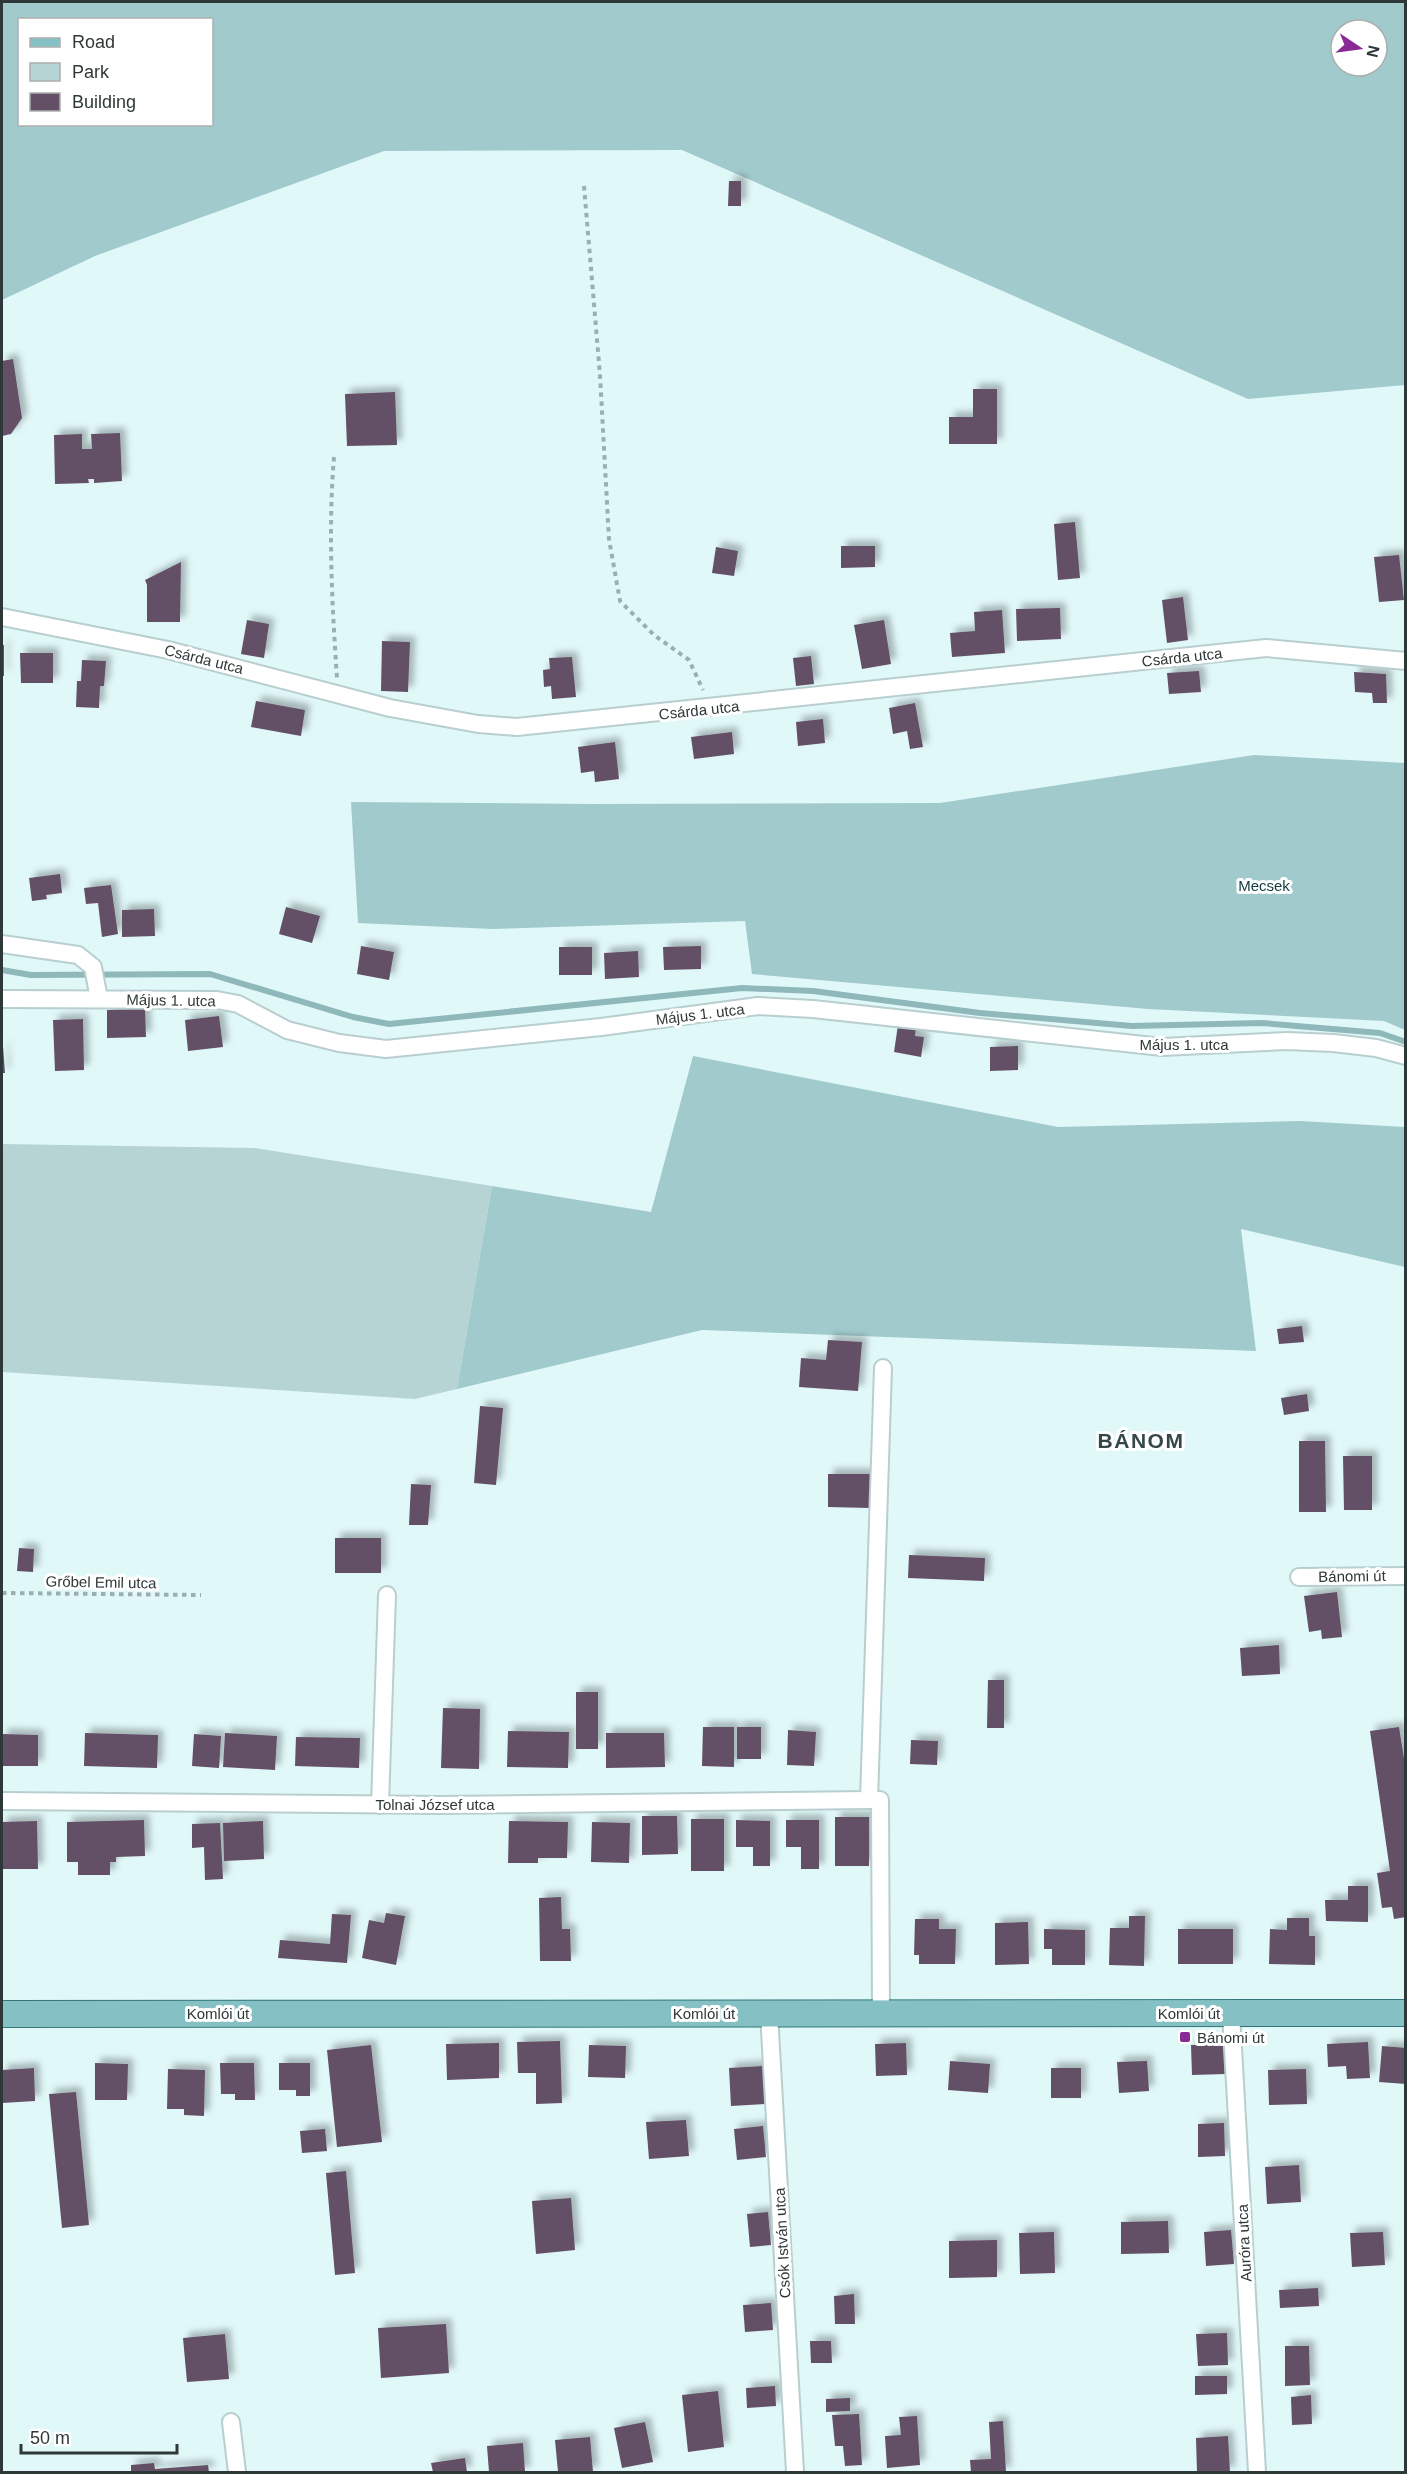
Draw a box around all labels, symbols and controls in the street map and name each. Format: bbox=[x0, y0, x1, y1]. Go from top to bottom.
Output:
legend bbox=[18, 18, 213, 126]
north arrow bbox=[1329, 18, 1389, 78]
text: Road bbox=[72, 32, 115, 52]
text: N bbox=[1364, 44, 1383, 59]
text: Park bbox=[72, 62, 110, 82]
text: Building bbox=[72, 92, 136, 112]
street label: Csárda utca bbox=[163, 641, 246, 677]
street label: Csárda utca bbox=[1141, 644, 1224, 670]
street label: Csárda utca bbox=[658, 697, 741, 723]
park label: Mecsek bbox=[1238, 877, 1290, 894]
street label: Május 1. utca bbox=[126, 991, 216, 1009]
street label: Május 1. utca bbox=[655, 1000, 746, 1028]
street label: Május 1. utca bbox=[1139, 1036, 1229, 1053]
district label: BÁNOM bbox=[1098, 1429, 1184, 1452]
street label: Bánomi út bbox=[1318, 1567, 1387, 1585]
street label: Grőbel Emil utca bbox=[45, 1573, 157, 1591]
street label: Tolnai József utca bbox=[375, 1796, 495, 1813]
street label: Komlói út bbox=[187, 2005, 250, 2022]
street label: Komlói út bbox=[673, 2005, 736, 2022]
street label: Komlói út bbox=[1158, 2005, 1221, 2022]
place label: Bánomi út bbox=[1197, 2029, 1265, 2046]
marker: Bánomi út bbox=[1178, 2030, 1192, 2044]
street label: Csók István utca bbox=[771, 2187, 793, 2299]
street label: Auróra utca bbox=[1233, 2203, 1255, 2282]
scale bar bbox=[21, 2417, 177, 2455]
text: 50 m bbox=[30, 2428, 70, 2448]

